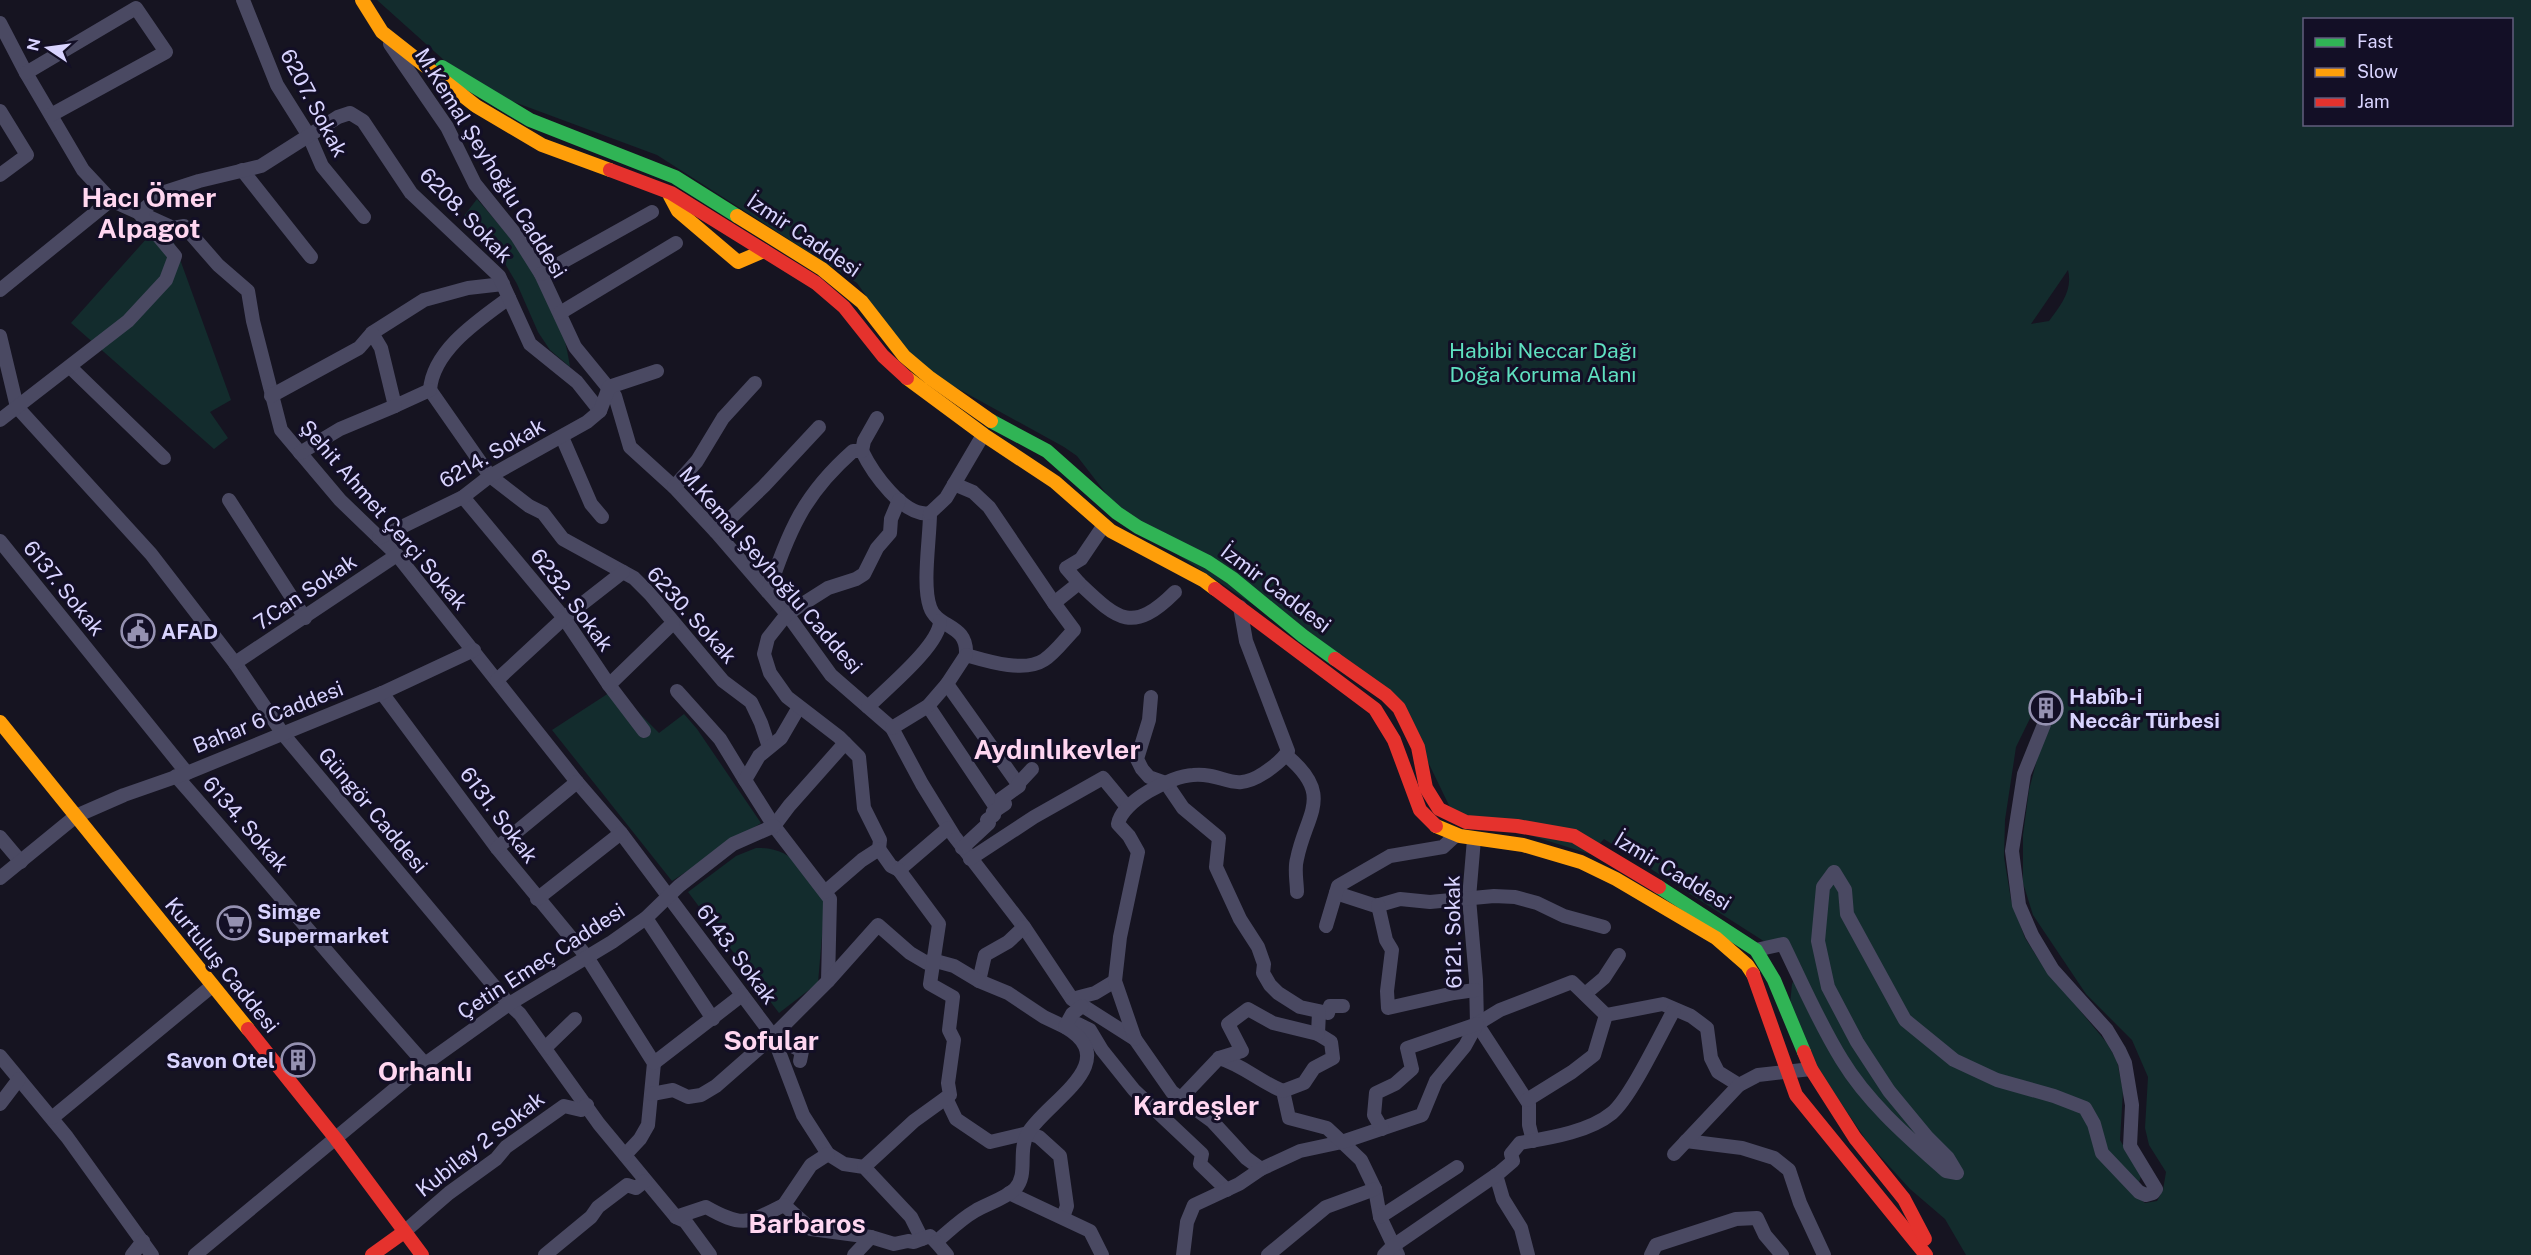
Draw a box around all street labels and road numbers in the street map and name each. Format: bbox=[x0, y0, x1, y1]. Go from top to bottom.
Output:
street label: M.Kemal Şeyhoğlu Caddesi bbox=[410, 43, 572, 283]
street label: 6207. Sokak bbox=[275, 45, 353, 161]
street label: 6208. Sokak bbox=[414, 162, 518, 268]
street label: İzmir Caddesi bbox=[743, 188, 865, 282]
street label: 6214. Sokak bbox=[435, 413, 549, 493]
street label: Şehit Ahmet Çerçi Sokak bbox=[295, 415, 473, 615]
street label: M.Kemal Şeyhoğlu Caddesi bbox=[674, 461, 868, 679]
street label: 6137. Sokak bbox=[18, 535, 110, 641]
street label: İzmir Caddesi bbox=[1216, 538, 1336, 638]
street label: 6232. Sokak bbox=[525, 544, 619, 656]
street label: 7.Can Sokak bbox=[249, 548, 361, 635]
street label: 6230. Sokak bbox=[642, 561, 742, 669]
street label: Bahar 6 Caddesi bbox=[189, 676, 347, 758]
street label: Güngör Caddesi bbox=[313, 742, 433, 878]
street label: 6131. Sokak bbox=[455, 762, 543, 868]
street label: 6134. Sokak bbox=[198, 771, 294, 877]
street label: İzmir Caddesi bbox=[1610, 826, 1736, 916]
street label: 6121. Sokak bbox=[1440, 875, 1466, 989]
street label: Kurtuluş Caddesi bbox=[160, 892, 284, 1038]
street label: Çetin Emeç Caddesi bbox=[453, 898, 629, 1024]
street label: 6143. Sokak bbox=[691, 899, 783, 1009]
street label: Kubilay 2 Sokak bbox=[411, 1086, 549, 1202]

